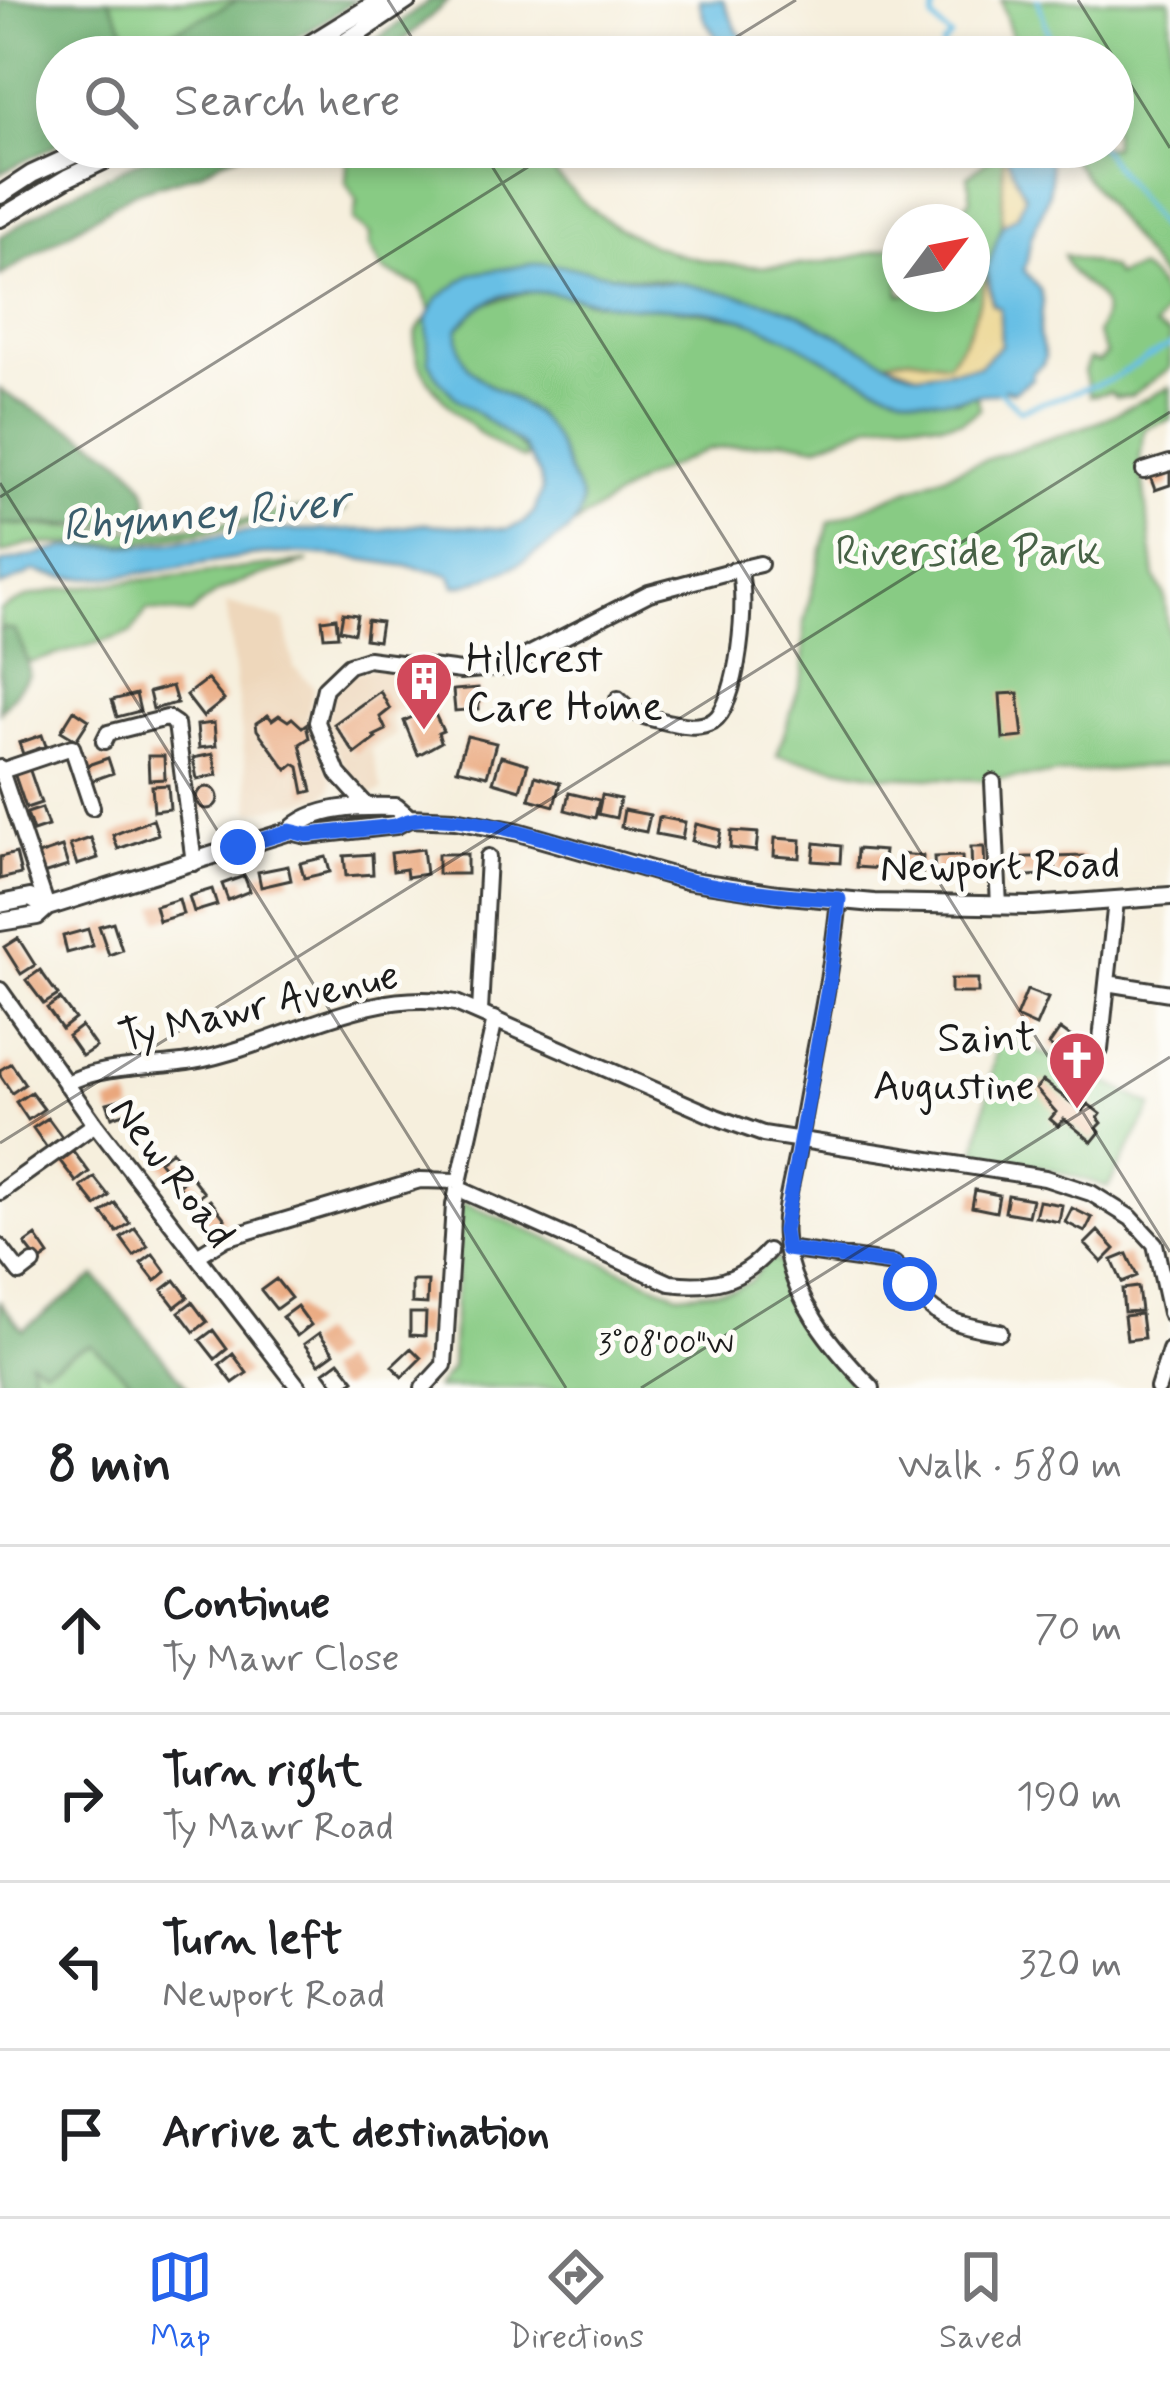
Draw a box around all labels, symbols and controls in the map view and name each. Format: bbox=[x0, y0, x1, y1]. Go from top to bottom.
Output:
search box bbox=[36, 36, 1134, 168]
icon: search bbox=[78, 69, 144, 135]
text: Search here bbox=[174, 73, 401, 132]
north arrow bbox=[882, 204, 990, 312]
water label: Rhymney River bbox=[59, 473, 357, 557]
park label: Riverside Park bbox=[836, 526, 1100, 581]
place label: Hillcrest Care Home bbox=[466, 633, 663, 736]
building icon: Hillcrest Care Home bbox=[393, 650, 455, 732]
route end bbox=[211, 820, 265, 874]
street label: Newport Road bbox=[880, 838, 1121, 897]
street label: Ty Mawr Avenue bbox=[113, 948, 404, 1066]
place label: Saint Augustine bbox=[873, 1012, 1035, 1115]
church icon: Saint Augustine bbox=[1046, 1029, 1108, 1111]
street label: New Road bbox=[96, 1086, 246, 1260]
route start bbox=[883, 1257, 937, 1311]
text: 3°08'00"W bbox=[598, 1325, 734, 1364]
text: 8 min bbox=[48, 1433, 171, 1499]
text: Walk · 580 m bbox=[898, 1441, 1122, 1492]
text: Continue bbox=[162, 1575, 330, 1634]
icon: ahead bbox=[48, 1597, 114, 1663]
text: 70 m bbox=[1034, 1604, 1122, 1655]
text: Ty Mawr Close bbox=[162, 1634, 400, 1685]
text: Turn right bbox=[162, 1743, 362, 1802]
icon: right bbox=[48, 1765, 114, 1831]
text: 190 m bbox=[1016, 1772, 1122, 1823]
text: Ty Mawr Road bbox=[162, 1802, 394, 1853]
text: Turn left bbox=[162, 1911, 342, 1970]
icon: left bbox=[48, 1933, 114, 1999]
text: 320 m bbox=[1019, 1940, 1122, 1991]
text: Newport Road bbox=[162, 1970, 385, 2021]
icon: arrive bbox=[48, 2101, 114, 2167]
text: Arrive at destination bbox=[162, 2104, 550, 2163]
tab: Map bbox=[147, 2244, 213, 2360]
tab: Directions bbox=[508, 2244, 644, 2360]
tab: Saved bbox=[939, 2244, 1023, 2360]

